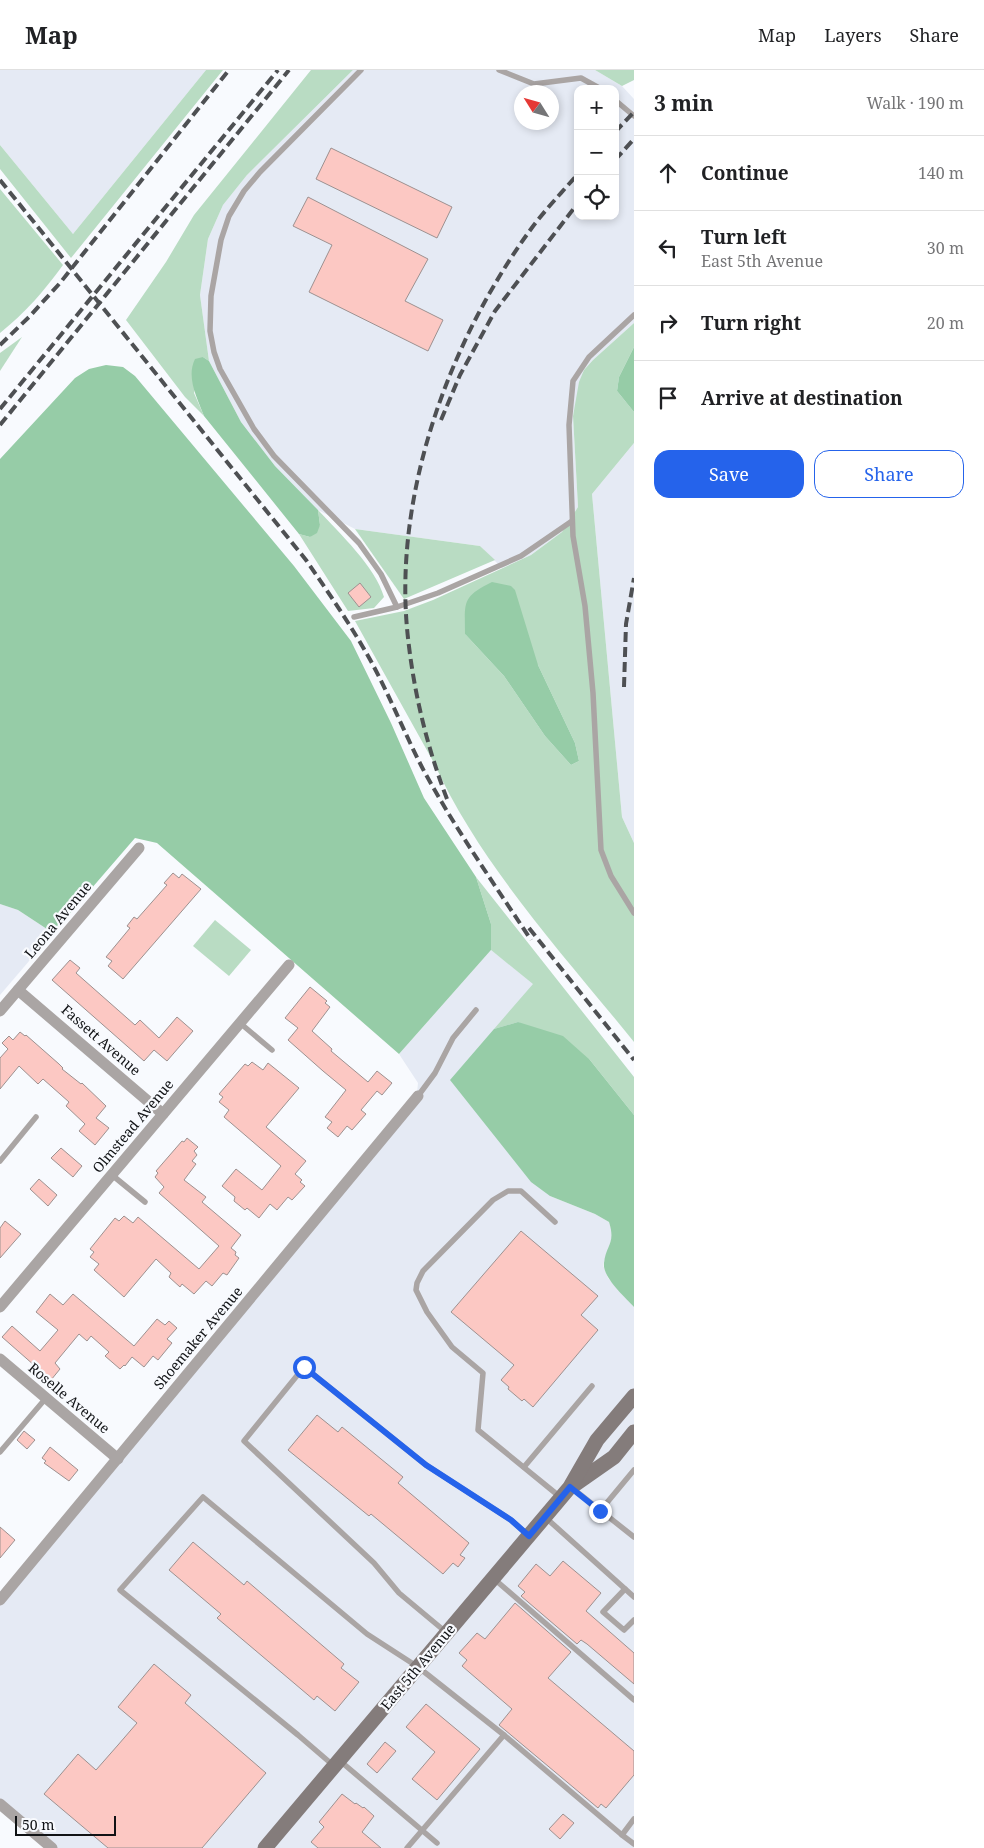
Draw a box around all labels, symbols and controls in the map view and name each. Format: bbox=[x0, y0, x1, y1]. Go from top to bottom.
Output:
text: Map bbox=[25, 18, 78, 51]
text: Map bbox=[758, 23, 796, 47]
text: Layers bbox=[824, 23, 882, 47]
text: Share bbox=[910, 23, 959, 47]
north arrow bbox=[514, 85, 559, 130]
map controls bbox=[574, 85, 619, 220]
button: + bbox=[574, 85, 619, 130]
text: 3 min bbox=[654, 89, 713, 117]
text: Walk · 190 m bbox=[867, 92, 964, 114]
button: − bbox=[574, 130, 619, 175]
icon: ahead bbox=[654, 159, 682, 187]
text: Continue bbox=[701, 160, 789, 186]
text: 140 m bbox=[918, 162, 964, 184]
button: locate bbox=[574, 175, 619, 220]
text: Turn left bbox=[701, 224, 787, 250]
icon: left bbox=[654, 234, 682, 262]
text: 30 m bbox=[927, 237, 964, 259]
text: East 5th Avenue bbox=[701, 250, 823, 272]
icon: right bbox=[654, 309, 682, 337]
text: Turn right bbox=[701, 310, 801, 336]
text: 20 m bbox=[927, 312, 964, 334]
icon: arrive bbox=[654, 384, 682, 412]
text: Arrive at destination bbox=[701, 385, 903, 411]
button: Save bbox=[654, 450, 804, 498]
button: Share bbox=[814, 450, 964, 498]
street label: Leona Avenue bbox=[20, 877, 95, 962]
street label: Fassett Avenue bbox=[58, 1000, 145, 1079]
street label: Olmstead Avenue bbox=[88, 1075, 177, 1177]
street label: Shoemaker Avenue bbox=[149, 1282, 246, 1393]
route start bbox=[293, 1356, 316, 1379]
street label: Roselle Avenue bbox=[25, 1358, 114, 1437]
route end bbox=[589, 1500, 612, 1523]
street label: East 5th Avenue bbox=[376, 1620, 459, 1714]
scale bar bbox=[15, 1813, 116, 1836]
text: 50 m bbox=[22, 1815, 55, 1834]

